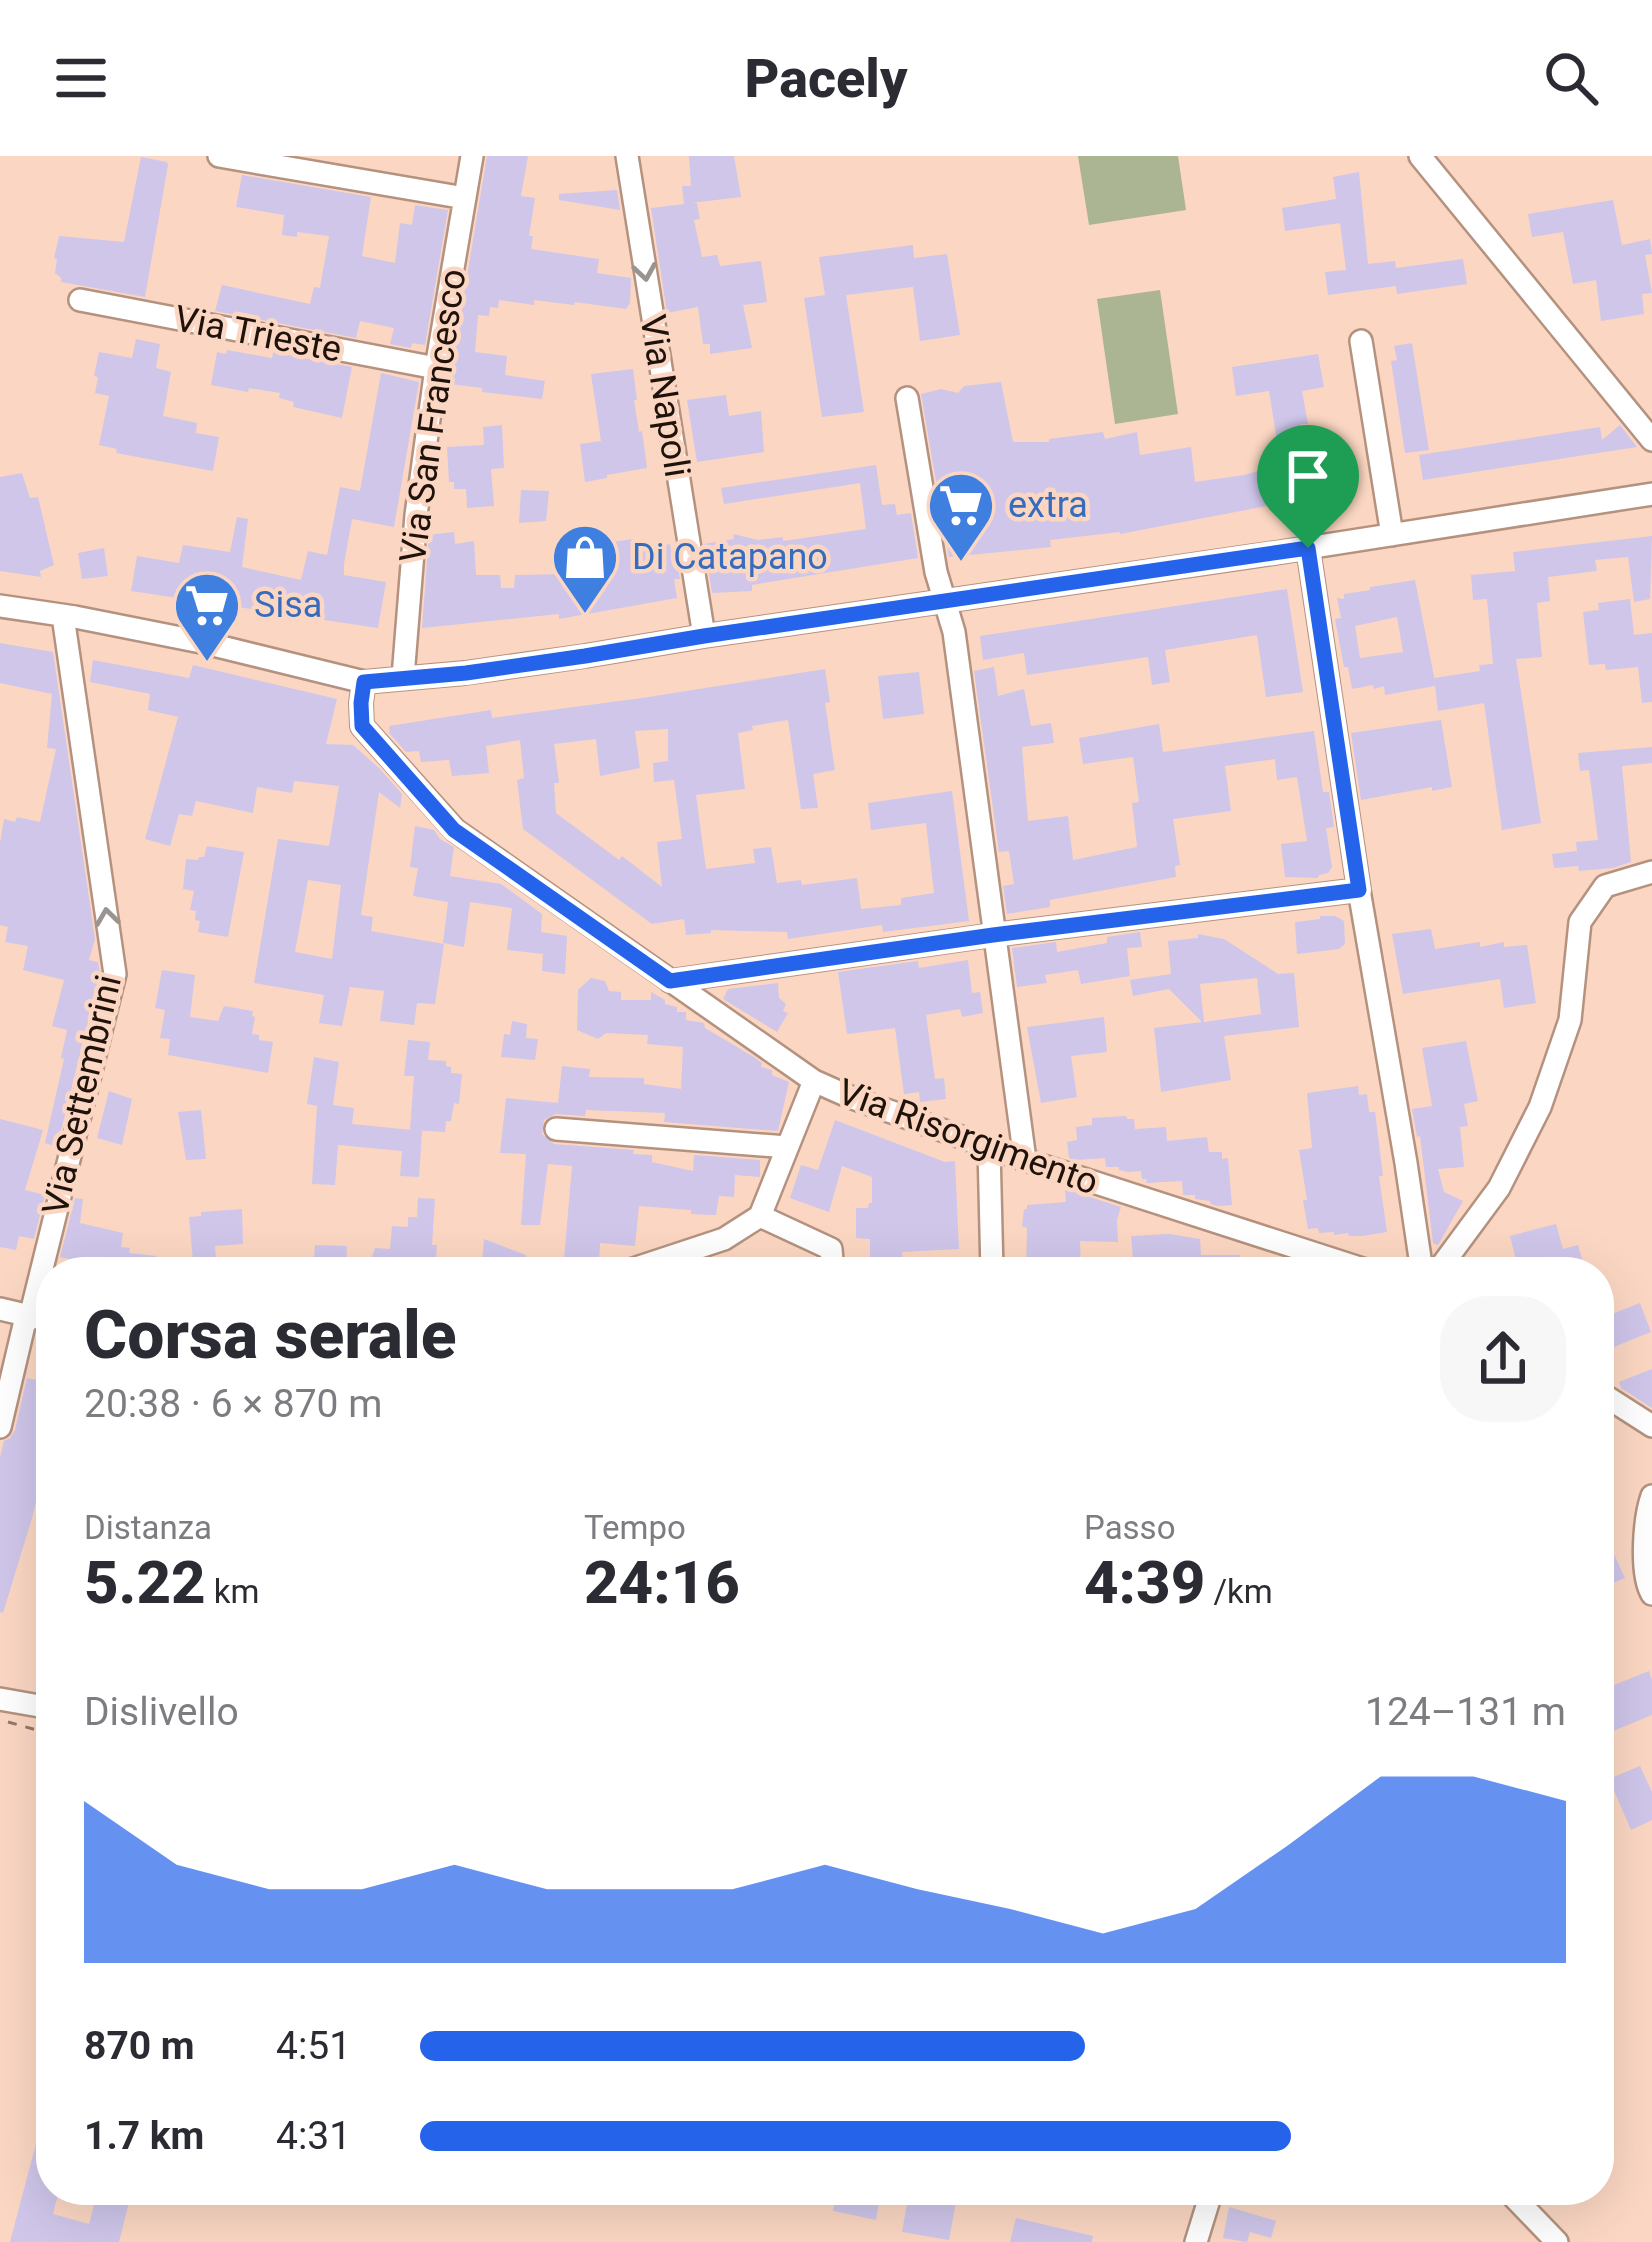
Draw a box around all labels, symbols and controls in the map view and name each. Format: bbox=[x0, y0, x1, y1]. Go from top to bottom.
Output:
icon: menu bbox=[48, 45, 114, 111]
icon: search bbox=[1538, 45, 1604, 111]
text: Pacely bbox=[744, 47, 908, 110]
one-way arrow bbox=[632, 261, 657, 281]
street label: Via San Francesco bbox=[392, 266, 474, 566]
street label: Via Trieste bbox=[171, 297, 345, 371]
street label: Via Napoli bbox=[631, 312, 699, 480]
pin bbox=[1257, 425, 1359, 548]
icon: arrive bbox=[1275, 443, 1341, 509]
supermarket icon: extra bbox=[926, 470, 996, 564]
place label: extra bbox=[1008, 484, 1088, 526]
shop icon: Di Catapano bbox=[550, 522, 620, 616]
place label: Di Catapano bbox=[632, 536, 828, 578]
supermarket icon: Sisa bbox=[172, 570, 242, 664]
place label: Sisa bbox=[254, 584, 322, 626]
one-way arrow bbox=[95, 907, 121, 927]
street label: Via Settembrini bbox=[34, 971, 130, 1219]
street label: Via Risorgimento bbox=[832, 1070, 1104, 1204]
button: share bbox=[1440, 1296, 1566, 1422]
text: Corsa serale bbox=[84, 1297, 457, 1374]
text: 20:38 · 6 × 870 m bbox=[84, 1381, 382, 1427]
text: Distanza bbox=[84, 1508, 212, 1547]
text: Tempo bbox=[584, 1508, 686, 1547]
text: Passo bbox=[1084, 1508, 1175, 1547]
text: 5.22 bbox=[84, 1547, 206, 1618]
text: 24:16 bbox=[584, 1547, 740, 1618]
text: 4:39 bbox=[1084, 1547, 1205, 1618]
text: km bbox=[206, 1572, 259, 1611]
text: /km bbox=[1205, 1572, 1273, 1611]
text: Dislivello bbox=[84, 1689, 239, 1735]
text: 124–131 m bbox=[1365, 1689, 1566, 1735]
text: 870 m bbox=[84, 2023, 195, 2069]
text: 4:51 bbox=[276, 2023, 351, 2069]
text: 1.7 km bbox=[84, 2113, 204, 2159]
text: 4:31 bbox=[276, 2113, 351, 2159]

